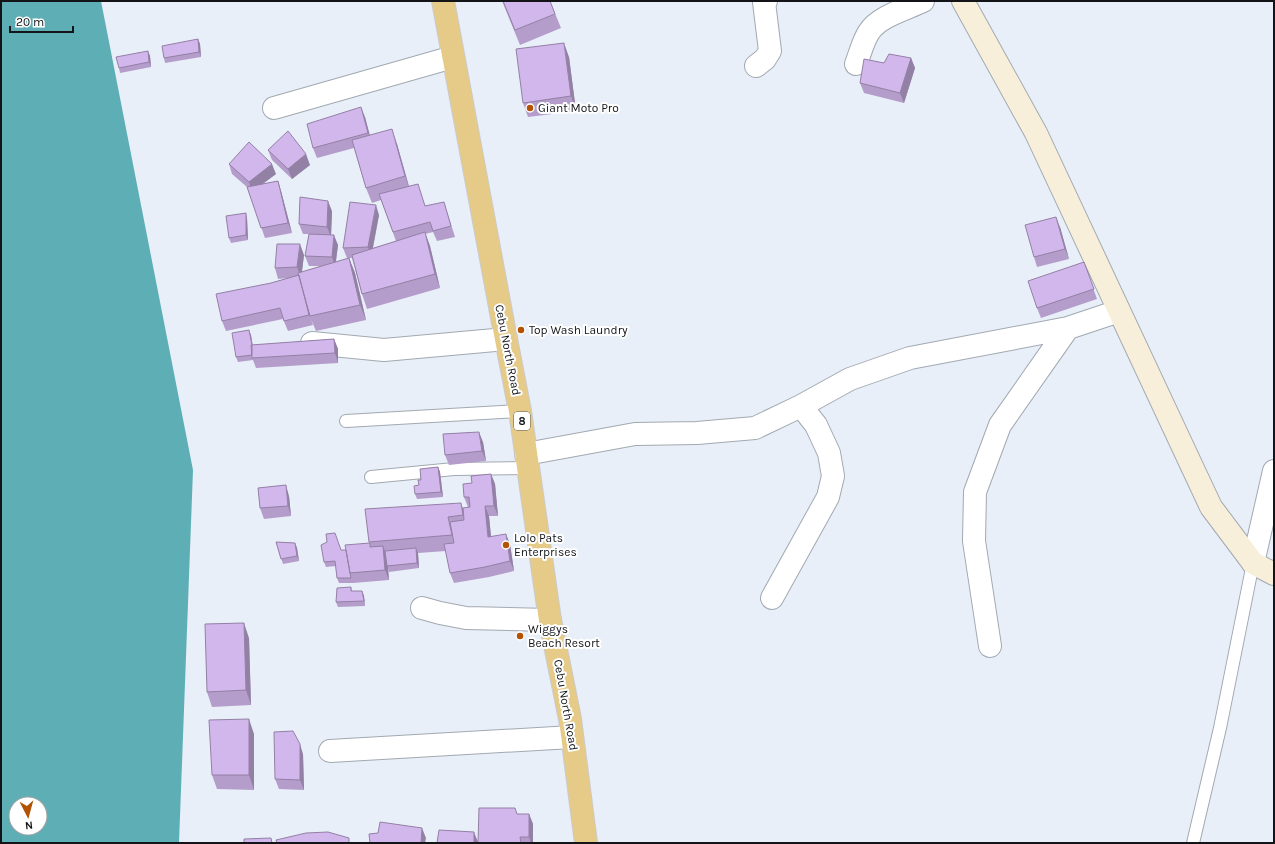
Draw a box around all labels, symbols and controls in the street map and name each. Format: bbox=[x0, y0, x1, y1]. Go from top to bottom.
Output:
scale bar bbox=[10, 8, 73, 34]
text: 20 m bbox=[16, 15, 44, 29]
place label: Giant Moto Pro bbox=[538, 101, 619, 115]
marker: Giant Moto Pro bbox=[525, 103, 535, 113]
street label: Cebu North Road bbox=[492, 303, 524, 397]
place label: Top Wash Laundry bbox=[529, 323, 628, 337]
marker: Top Wash Laundry bbox=[516, 325, 526, 335]
road number: 8 bbox=[514, 412, 530, 430]
place label: Lolo Pats Enterprises bbox=[514, 531, 577, 559]
marker: Lolo Pats Enterprises bbox=[501, 540, 511, 550]
place label: Wiggys Beach Resort bbox=[528, 622, 600, 650]
marker: Wiggys Beach Resort bbox=[515, 631, 525, 641]
street label: Cebu North Road bbox=[551, 658, 581, 752]
north arrow bbox=[8, 796, 48, 836]
text: N bbox=[24, 819, 34, 832]

